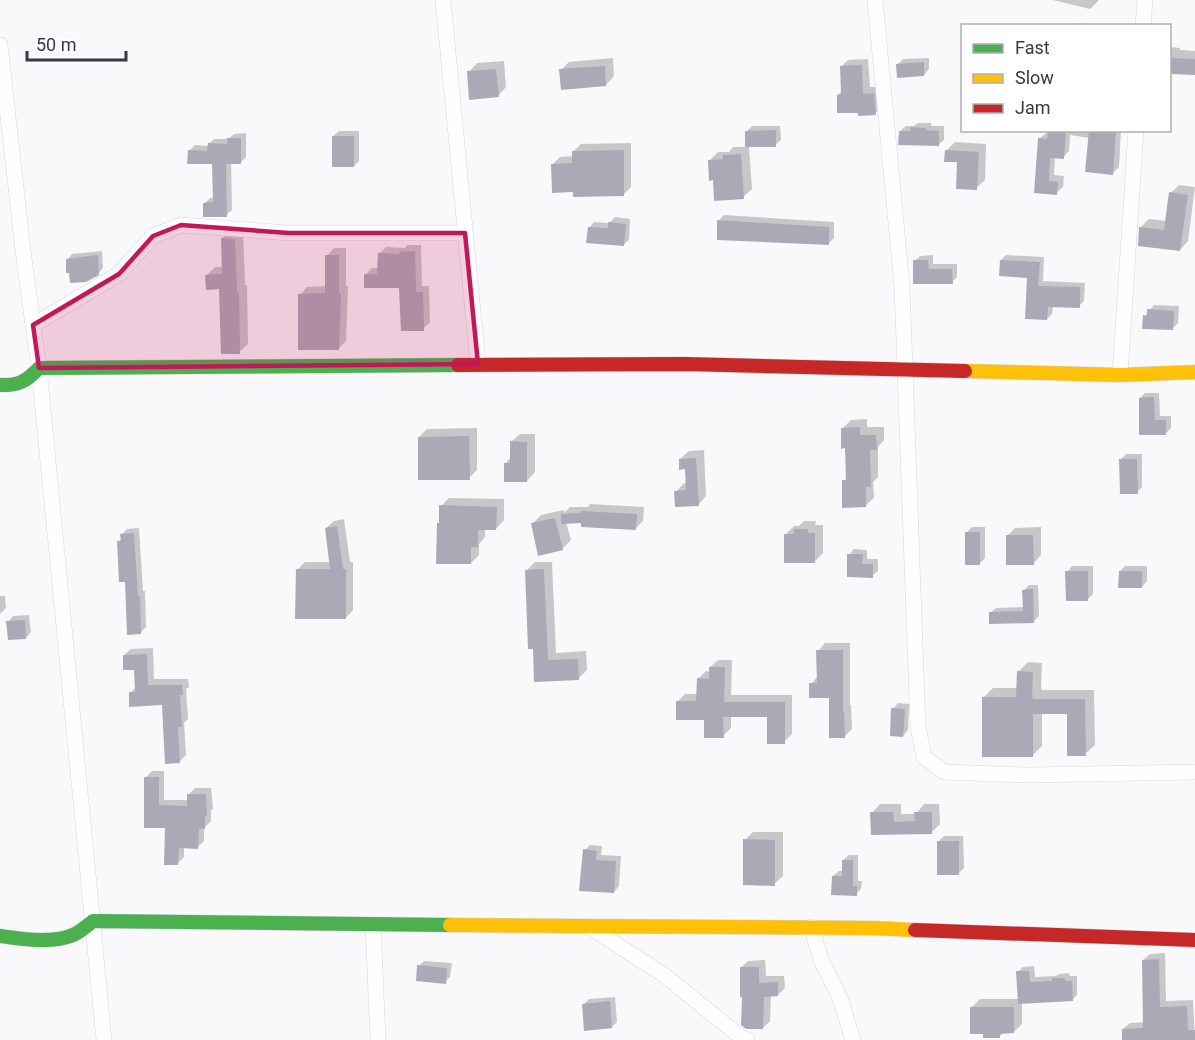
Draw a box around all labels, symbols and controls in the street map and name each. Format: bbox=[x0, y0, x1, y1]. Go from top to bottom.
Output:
scale bar bbox=[27, 24, 126, 62]
legend bbox=[961, 24, 1171, 132]
text: 50 m bbox=[36, 34, 76, 55]
text: Fast bbox=[1015, 37, 1050, 58]
text: Slow bbox=[1015, 67, 1054, 88]
text: Jam bbox=[1015, 97, 1051, 118]

